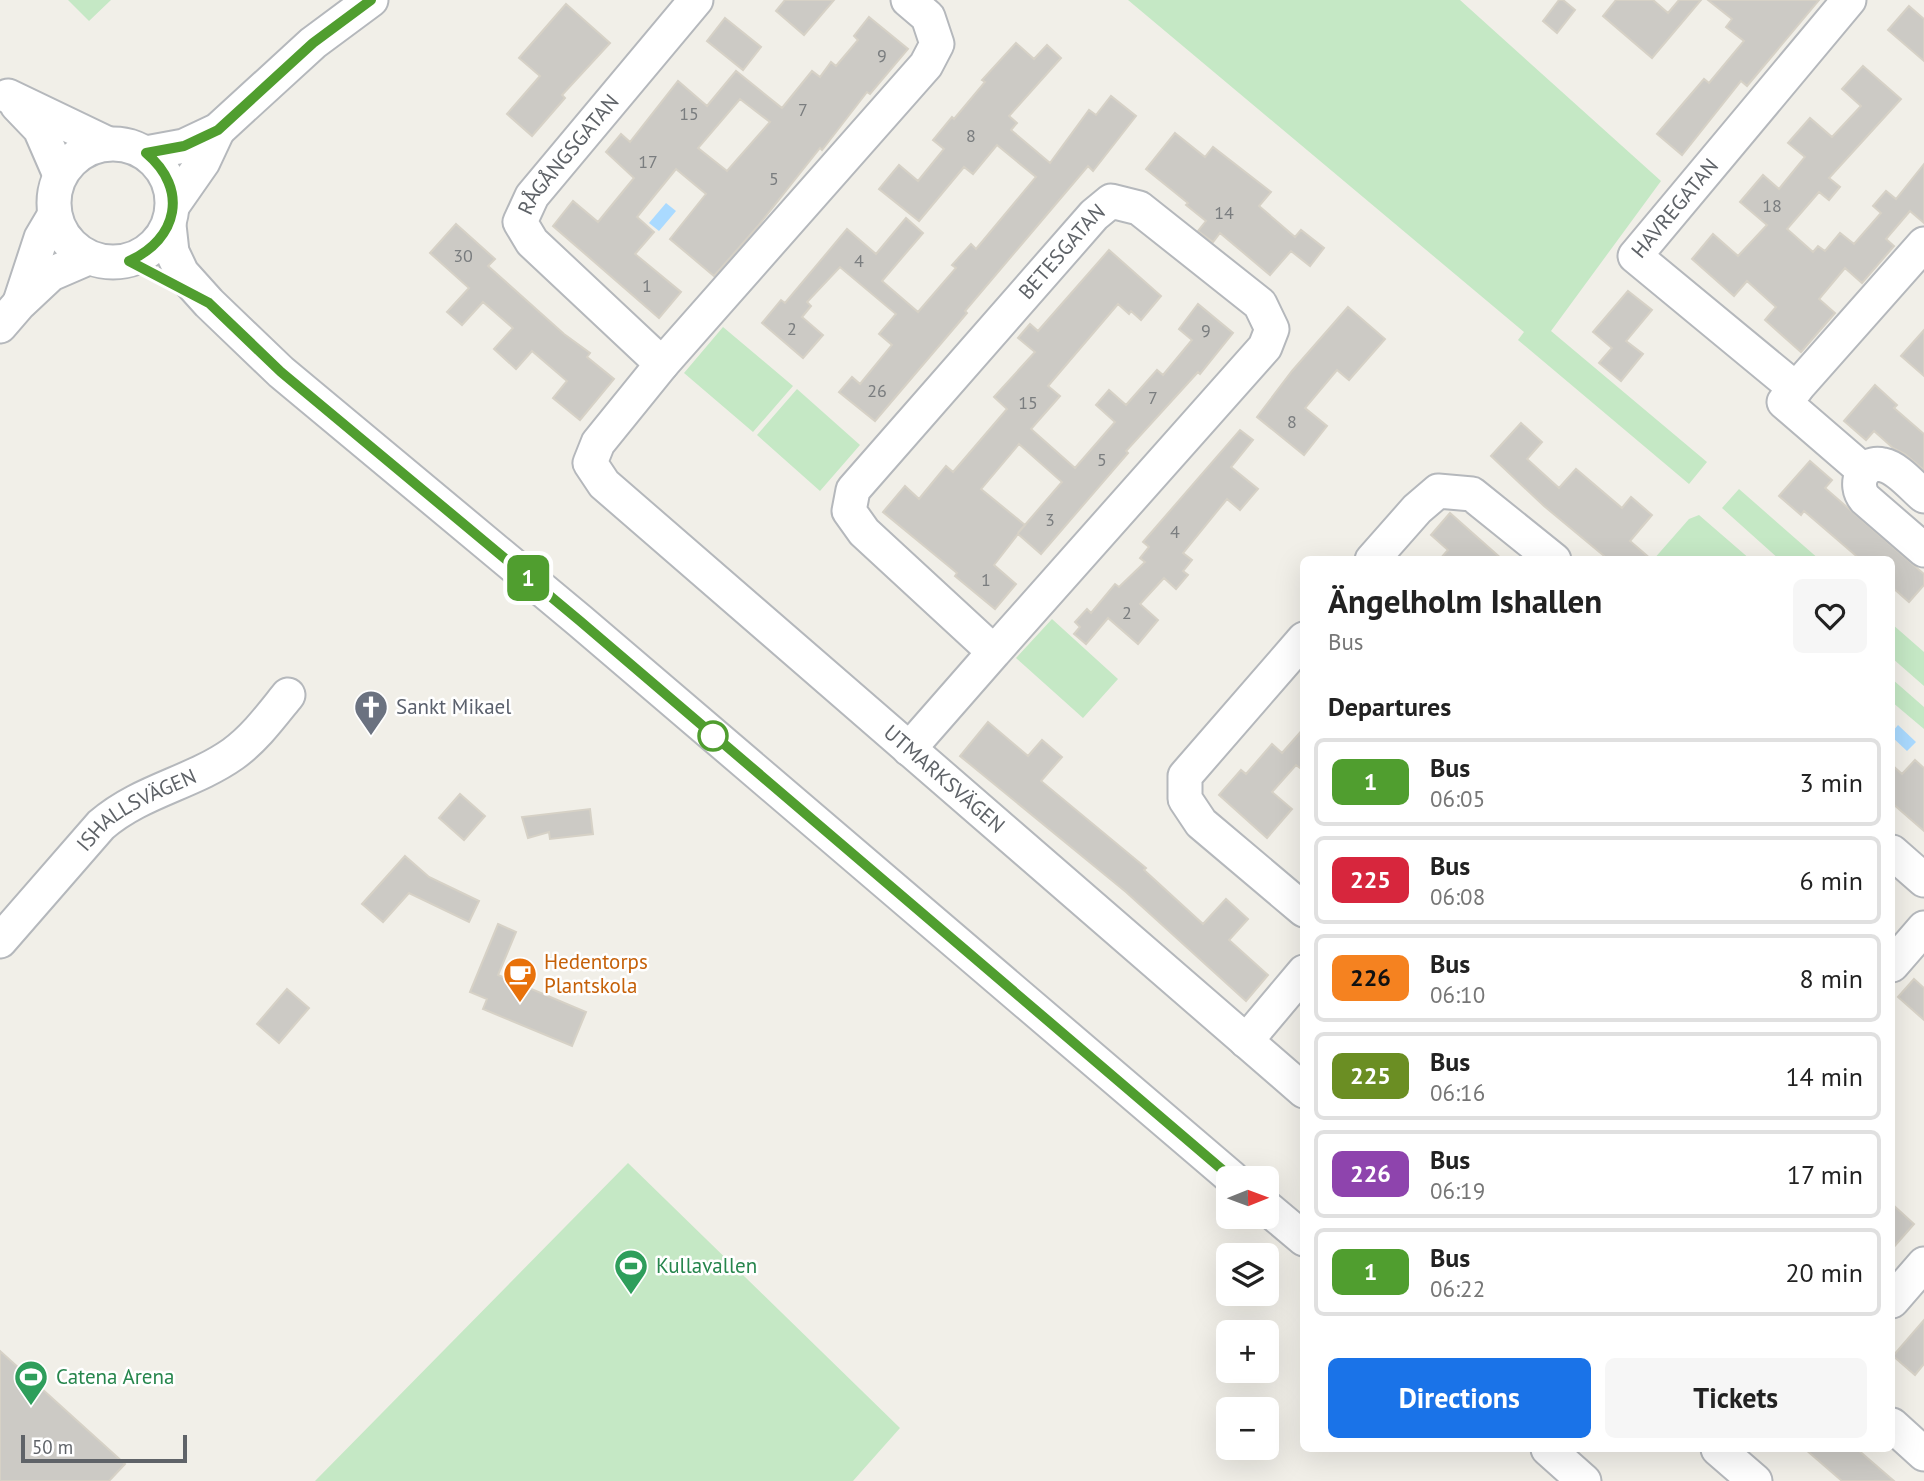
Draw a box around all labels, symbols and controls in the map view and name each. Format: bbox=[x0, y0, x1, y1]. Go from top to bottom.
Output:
house number: 9 bbox=[877, 44, 887, 67]
street label: RÅGÅNGSGATAN bbox=[511, 88, 624, 219]
house number: 7 bbox=[798, 98, 808, 121]
house number: 15 bbox=[679, 102, 699, 125]
house number: 8 bbox=[966, 124, 976, 147]
house number: 17 bbox=[638, 150, 658, 173]
street label: HAVREGATAN bbox=[1625, 153, 1724, 263]
house number: 5 bbox=[769, 167, 779, 190]
house number: 18 bbox=[1762, 194, 1782, 217]
street label: BETESGATAN bbox=[1012, 198, 1110, 305]
house number: 14 bbox=[1214, 201, 1234, 224]
house number: 30 bbox=[453, 244, 473, 267]
house number: 4 bbox=[854, 249, 864, 272]
house number: 1 bbox=[642, 274, 652, 297]
house number: 2 bbox=[787, 317, 797, 340]
house number: 9 bbox=[1201, 319, 1211, 342]
house number: 26 bbox=[867, 379, 887, 402]
house number: 7 bbox=[1148, 386, 1158, 409]
house number: 15 bbox=[1018, 391, 1038, 414]
house number: 8 bbox=[1287, 410, 1297, 433]
house number: 5 bbox=[1097, 448, 1107, 471]
house number: 3 bbox=[1045, 508, 1055, 531]
house number: 4 bbox=[1170, 520, 1180, 543]
line badge: 1 bbox=[505, 555, 551, 601]
text: 1 bbox=[521, 562, 535, 593]
house number: 1 bbox=[981, 568, 991, 591]
text: Ängelholm Ishallen bbox=[1328, 579, 1602, 622]
button: heart bbox=[1793, 579, 1867, 653]
house number: 2 bbox=[1122, 601, 1132, 624]
text: Bus bbox=[1328, 627, 1364, 656]
church icon: Sankt Mikael bbox=[352, 688, 390, 737]
text: Departures bbox=[1328, 690, 1451, 723]
place label: Sankt Mikael bbox=[396, 693, 511, 720]
street label: UTMARKSVÄGEN bbox=[878, 719, 1011, 839]
unlabelled marker bbox=[698, 721, 728, 751]
text: Bus bbox=[1430, 751, 1470, 784]
street label: ISHALLSVÄGEN bbox=[70, 762, 200, 857]
text: 1 bbox=[1364, 766, 1377, 797]
text: 3 min bbox=[1800, 766, 1863, 799]
text: 06:05 bbox=[1430, 784, 1485, 813]
text: Bus bbox=[1430, 849, 1470, 882]
text: 225 bbox=[1350, 864, 1391, 895]
text: 6 min bbox=[1800, 864, 1863, 897]
text: 06:08 bbox=[1430, 882, 1485, 911]
text: Bus bbox=[1430, 947, 1470, 980]
place label: Hedentorps Plantskola bbox=[544, 948, 648, 999]
cafe icon: Hedentorps Plantskola bbox=[501, 955, 539, 1004]
text: 226 bbox=[1350, 962, 1391, 993]
text: 8 min bbox=[1800, 962, 1863, 995]
text: 06:10 bbox=[1430, 980, 1485, 1009]
text: Bus bbox=[1430, 1045, 1470, 1078]
text: 225 bbox=[1350, 1060, 1391, 1091]
text: 14 min bbox=[1785, 1060, 1863, 1093]
text: 06:16 bbox=[1430, 1078, 1485, 1107]
text: Bus bbox=[1430, 1143, 1470, 1176]
text: 226 bbox=[1350, 1158, 1391, 1189]
text: 17 min bbox=[1787, 1158, 1863, 1191]
north arrow bbox=[1216, 1166, 1279, 1228]
map controls bbox=[1216, 1166, 1279, 1460]
text: 06:19 bbox=[1430, 1176, 1485, 1205]
text: Bus bbox=[1430, 1241, 1470, 1274]
button: layers bbox=[1216, 1243, 1279, 1306]
sports icon: Kullavallen bbox=[612, 1247, 650, 1296]
place label: Kullavallen bbox=[656, 1252, 757, 1279]
text: 1 bbox=[1364, 1256, 1377, 1287]
text: 20 min bbox=[1785, 1256, 1863, 1289]
text: 06:22 bbox=[1430, 1274, 1485, 1303]
button: + bbox=[1216, 1320, 1279, 1383]
sports icon: Catena Arena bbox=[12, 1358, 50, 1407]
button: Directions bbox=[1328, 1358, 1591, 1438]
button: Tickets bbox=[1605, 1358, 1867, 1438]
place label: Catena Arena bbox=[56, 1363, 174, 1390]
button: − bbox=[1216, 1397, 1279, 1460]
scale bar bbox=[21, 1432, 187, 1464]
text: 50 m bbox=[32, 1435, 73, 1459]

